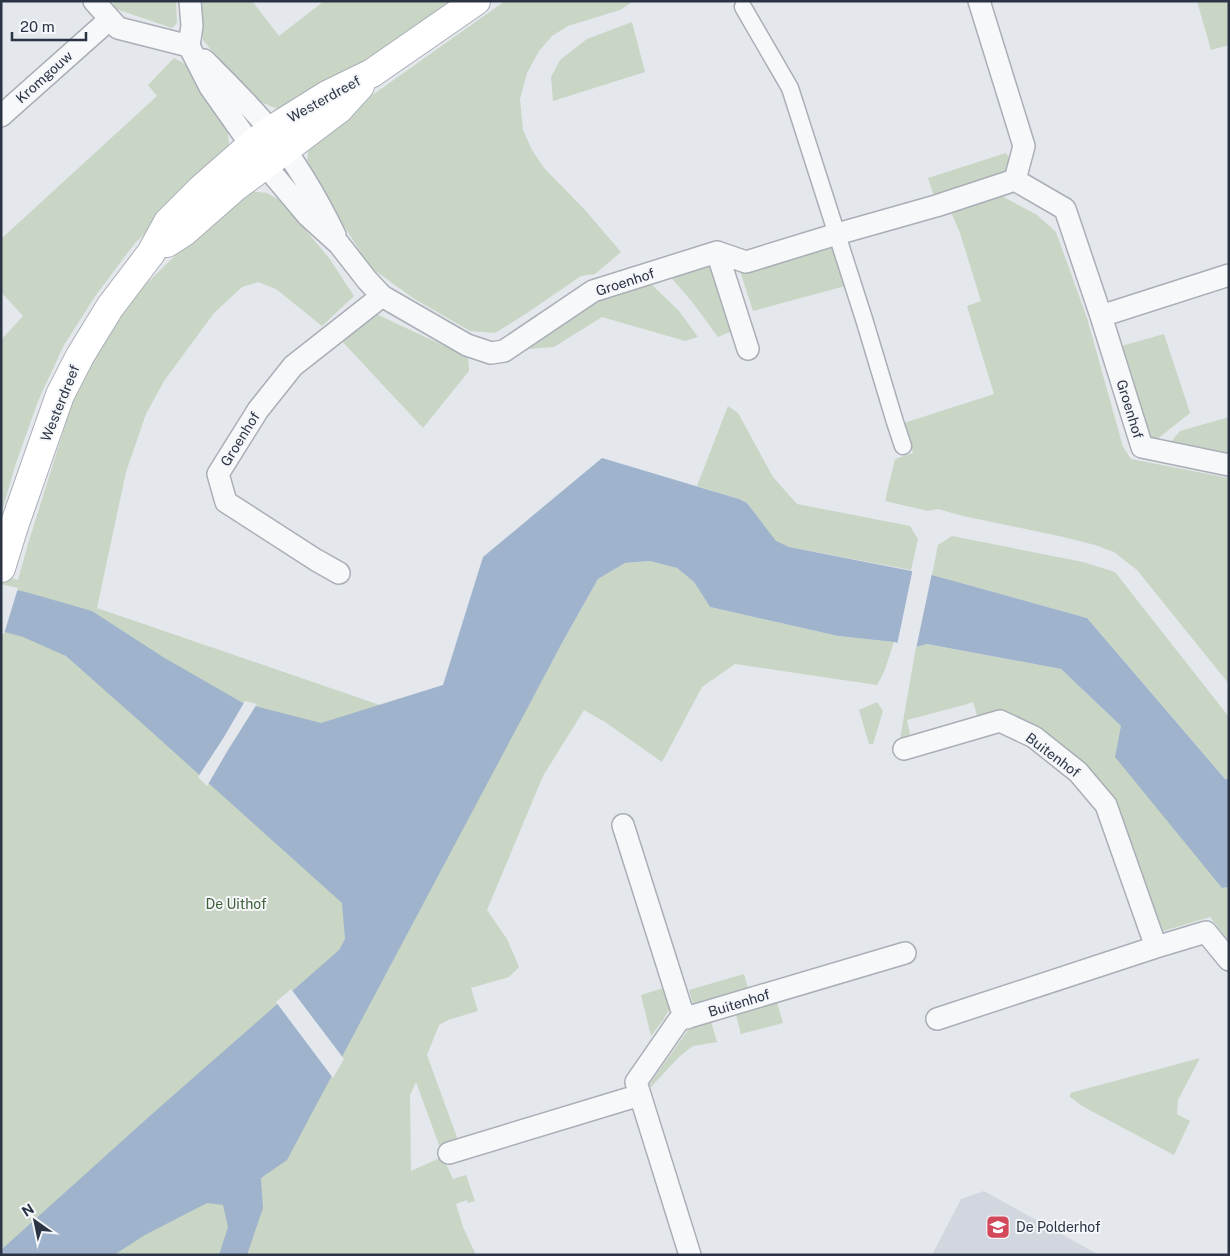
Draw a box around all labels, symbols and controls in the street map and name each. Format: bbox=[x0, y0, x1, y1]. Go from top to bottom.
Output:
scale bar bbox=[12, 10, 86, 42]
text: 20 m bbox=[20, 18, 55, 35]
street label: Kromgouw bbox=[13, 47, 76, 106]
street label: Westerdreef bbox=[285, 72, 364, 126]
street label: Groenhof bbox=[594, 265, 657, 299]
street label: Westerdreef bbox=[37, 362, 83, 444]
street label: Groenhof bbox=[1113, 378, 1147, 441]
street label: Groenhof bbox=[217, 409, 263, 469]
street label: Buitenhof bbox=[1023, 729, 1084, 781]
park label: De Uithof bbox=[206, 896, 267, 912]
street label: Buitenhof bbox=[706, 986, 772, 1020]
north arrow bbox=[10, 1196, 60, 1246]
text: N bbox=[19, 1200, 37, 1220]
school or university icon: De Polderhof bbox=[985, 1214, 1011, 1240]
place label: De Polderhof bbox=[1016, 1219, 1101, 1235]

